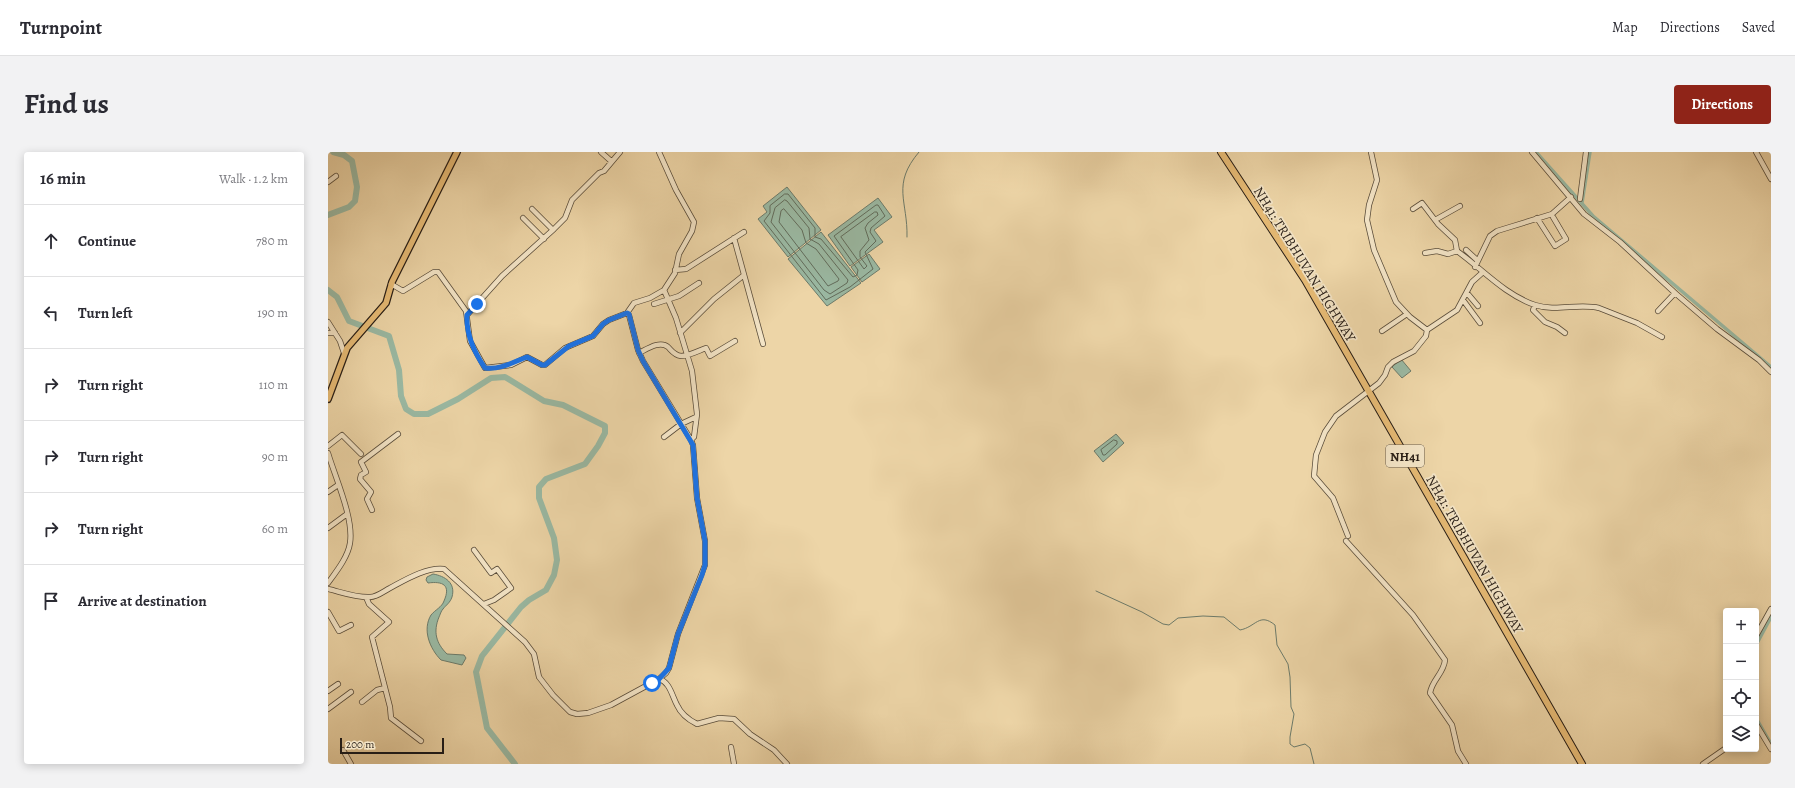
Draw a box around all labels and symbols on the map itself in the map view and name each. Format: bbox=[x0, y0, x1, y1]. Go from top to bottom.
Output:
street label: NH41: TRIBHUVAN HIGHWAY bbox=[1249, 183, 1360, 346]
route end bbox=[468, 295, 486, 313]
road number: NH41 bbox=[1386, 445, 1424, 467]
street label: NH41: TRIBHUVAN HIGHWAY bbox=[1421, 472, 1528, 637]
route start bbox=[643, 674, 661, 692]
scale bar bbox=[340, 736, 444, 755]

